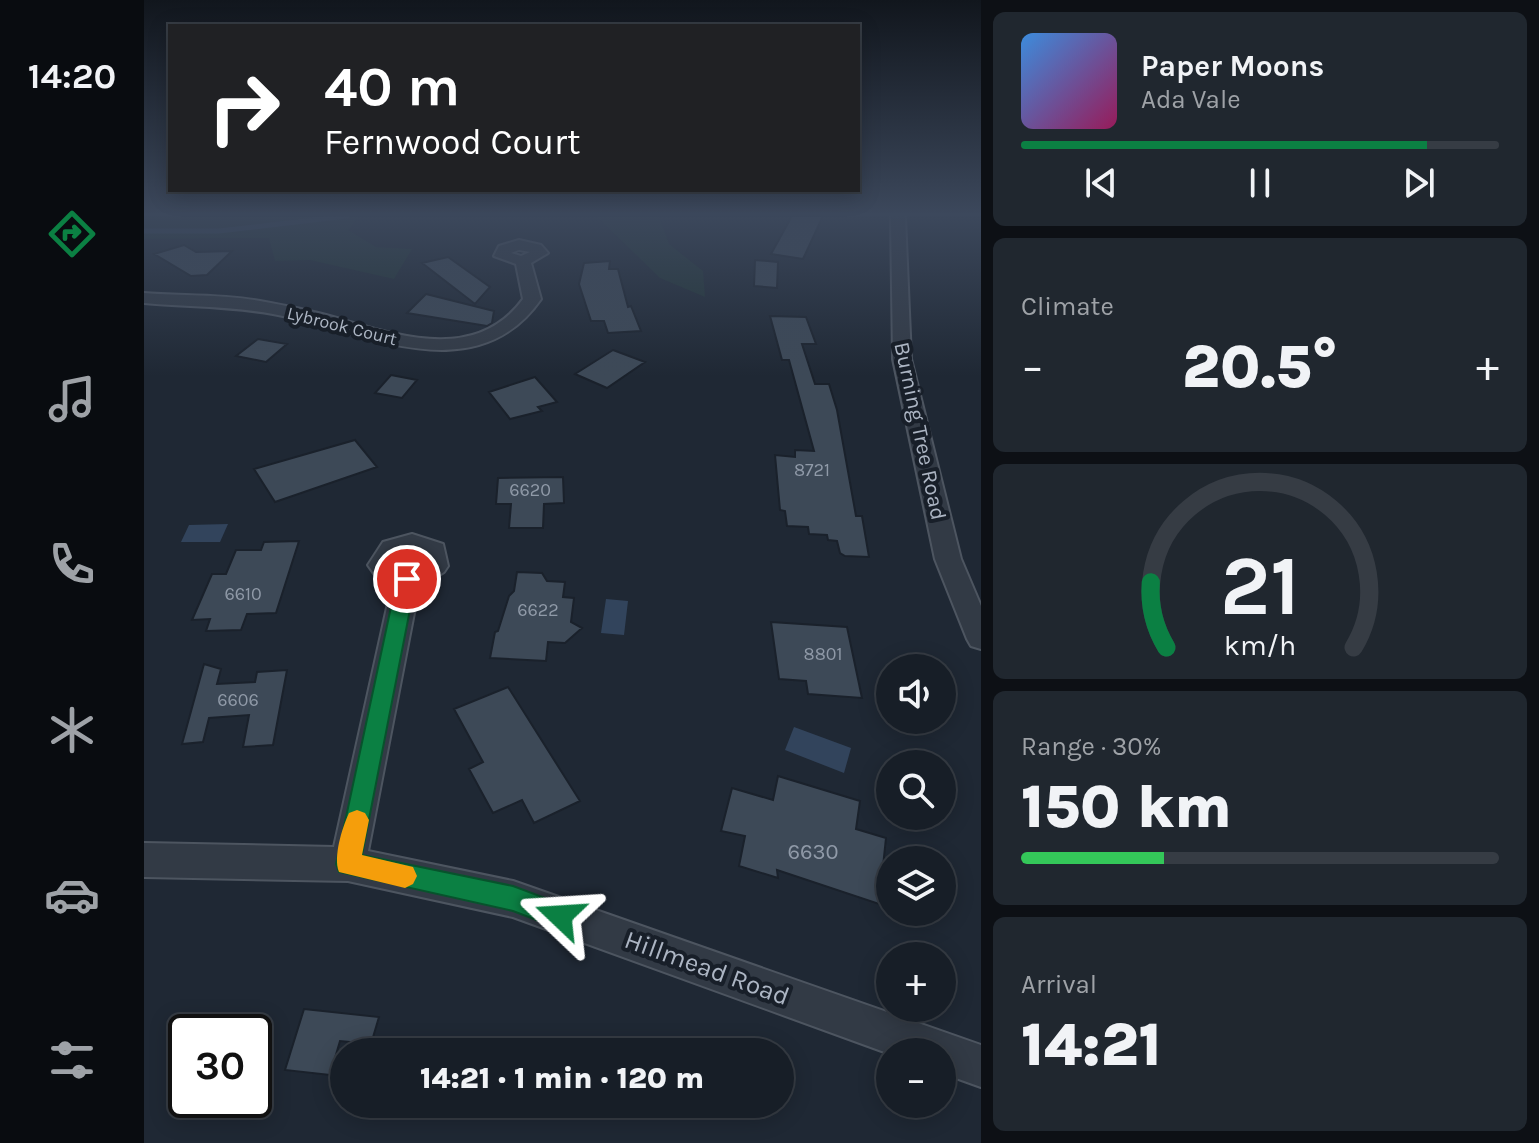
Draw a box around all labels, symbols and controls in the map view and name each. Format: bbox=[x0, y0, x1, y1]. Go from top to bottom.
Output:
text: Paper Moons bbox=[1141, 48, 1324, 84]
text: 40 m bbox=[324, 54, 460, 119]
text: 14:20 bbox=[28, 55, 116, 97]
icon: right bbox=[192, 56, 296, 160]
text: Ada Vale bbox=[1141, 84, 1241, 115]
text: Fernwood Court bbox=[324, 121, 580, 163]
icon: previous bbox=[1079, 161, 1123, 205]
icon: pause bbox=[1238, 161, 1282, 205]
icon: next bbox=[1397, 161, 1441, 205]
icon: directions bbox=[44, 206, 100, 262]
text: Climate bbox=[1021, 291, 1114, 322]
street label: Lybrook Court bbox=[285, 302, 400, 350]
text: 20.5° bbox=[1182, 332, 1338, 402]
street label: Burning Tree Road bbox=[888, 340, 952, 522]
text: − bbox=[1021, 341, 1044, 392]
text: + bbox=[1476, 341, 1499, 392]
icon: music bbox=[44, 371, 100, 427]
house number: 8721 bbox=[794, 459, 830, 481]
house number: 6620 bbox=[509, 479, 551, 501]
icon: phone bbox=[44, 536, 100, 592]
text: 21 bbox=[1220, 537, 1300, 634]
pin bbox=[373, 545, 441, 613]
icon: arrive bbox=[385, 557, 429, 601]
house number: 6610 bbox=[224, 583, 262, 605]
house number: 6622 bbox=[517, 599, 559, 621]
text: km/h bbox=[1224, 629, 1296, 662]
house number: 8801 bbox=[804, 643, 842, 665]
map controls bbox=[876, 654, 956, 1118]
button: sound bbox=[876, 654, 956, 734]
house number: 6606 bbox=[217, 689, 259, 711]
icon: climate bbox=[44, 702, 100, 758]
text: Range · 30% bbox=[1021, 731, 1162, 762]
button: search bbox=[876, 750, 956, 830]
text: 150 km bbox=[1021, 772, 1232, 842]
house number: 6630 bbox=[787, 839, 839, 865]
button: layers bbox=[876, 846, 956, 926]
icon: car bbox=[44, 867, 100, 923]
position arrow bbox=[518, 874, 602, 958]
street label: Hillmead Road bbox=[620, 924, 794, 1012]
button: + bbox=[876, 942, 956, 1022]
text: Arrival bbox=[1021, 969, 1097, 1000]
text: 14:21 bbox=[1021, 1010, 1162, 1080]
speed limit sign: 30 bbox=[168, 1014, 272, 1118]
icon: filters bbox=[44, 1032, 100, 1088]
button: − bbox=[876, 1038, 956, 1118]
text: 14:21 · 1 min · 120 m bbox=[420, 1060, 704, 1096]

